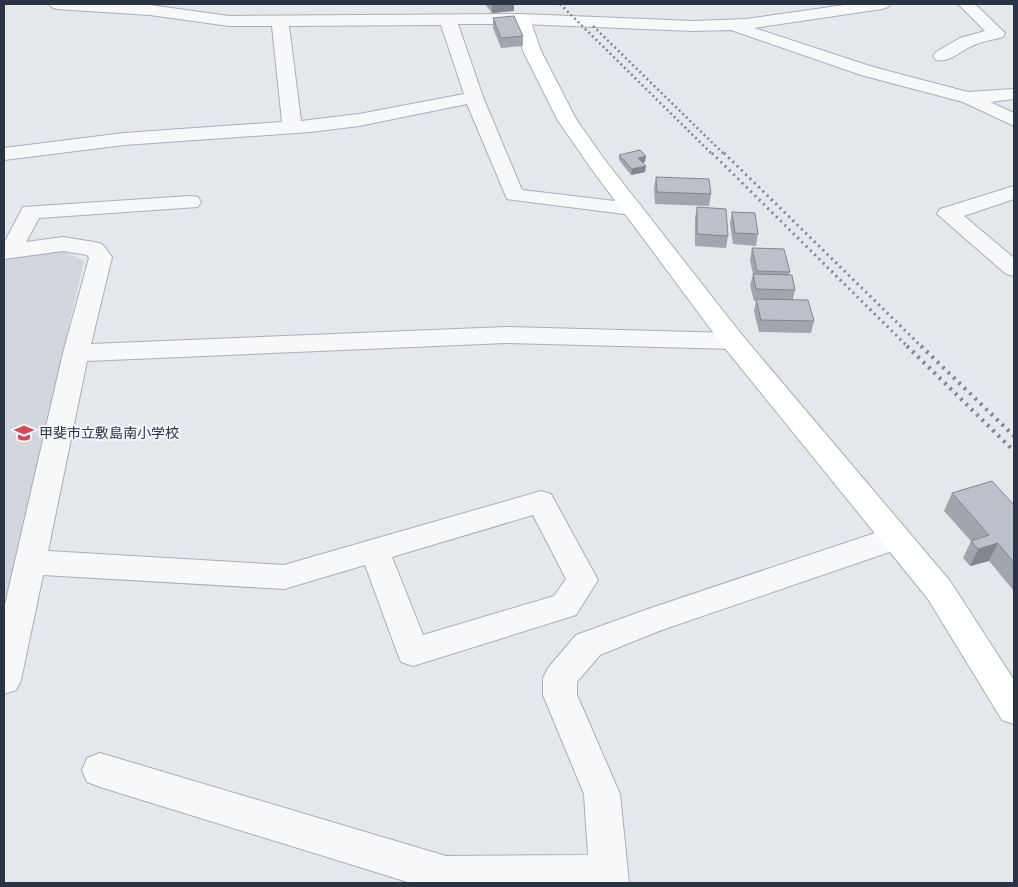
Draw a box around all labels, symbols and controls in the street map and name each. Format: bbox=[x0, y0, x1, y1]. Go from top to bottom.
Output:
school or university icon: 甲斐市立敷島南小学校 bbox=[13, 422, 35, 444]
place label: 甲斐市立敷島南小学校 bbox=[39, 425, 179, 441]

